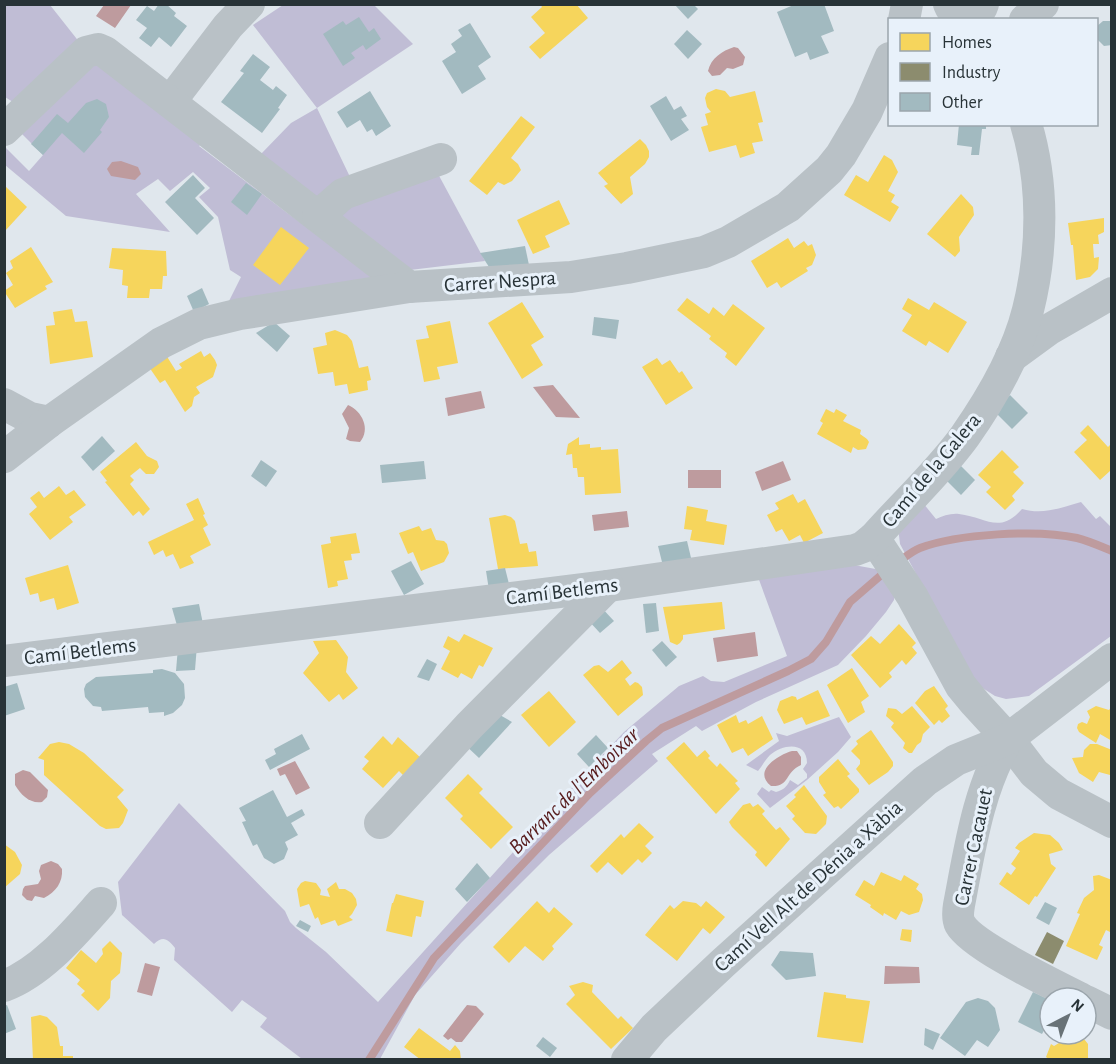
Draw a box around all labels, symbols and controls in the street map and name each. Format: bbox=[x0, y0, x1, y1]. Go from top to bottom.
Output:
legend bbox=[888, 18, 1098, 126]
text: Homes bbox=[942, 34, 992, 52]
text: Industry bbox=[942, 64, 1001, 82]
text: Other bbox=[942, 94, 983, 112]
street label: Carrer Nespra bbox=[443, 267, 557, 296]
street label: Camí de la Galera bbox=[878, 409, 985, 531]
street label: Camí Betlems bbox=[505, 574, 619, 609]
street label: Camí Betlems bbox=[23, 634, 137, 669]
water label: Barranc de l'Emboixar bbox=[504, 723, 643, 858]
street label: Carrer Cacauet bbox=[951, 786, 996, 908]
street label: Camí Vell Alt de Dénia a Xàbia bbox=[710, 796, 907, 976]
north arrow bbox=[1038, 986, 1098, 1046]
text: N bbox=[1068, 996, 1087, 1015]

